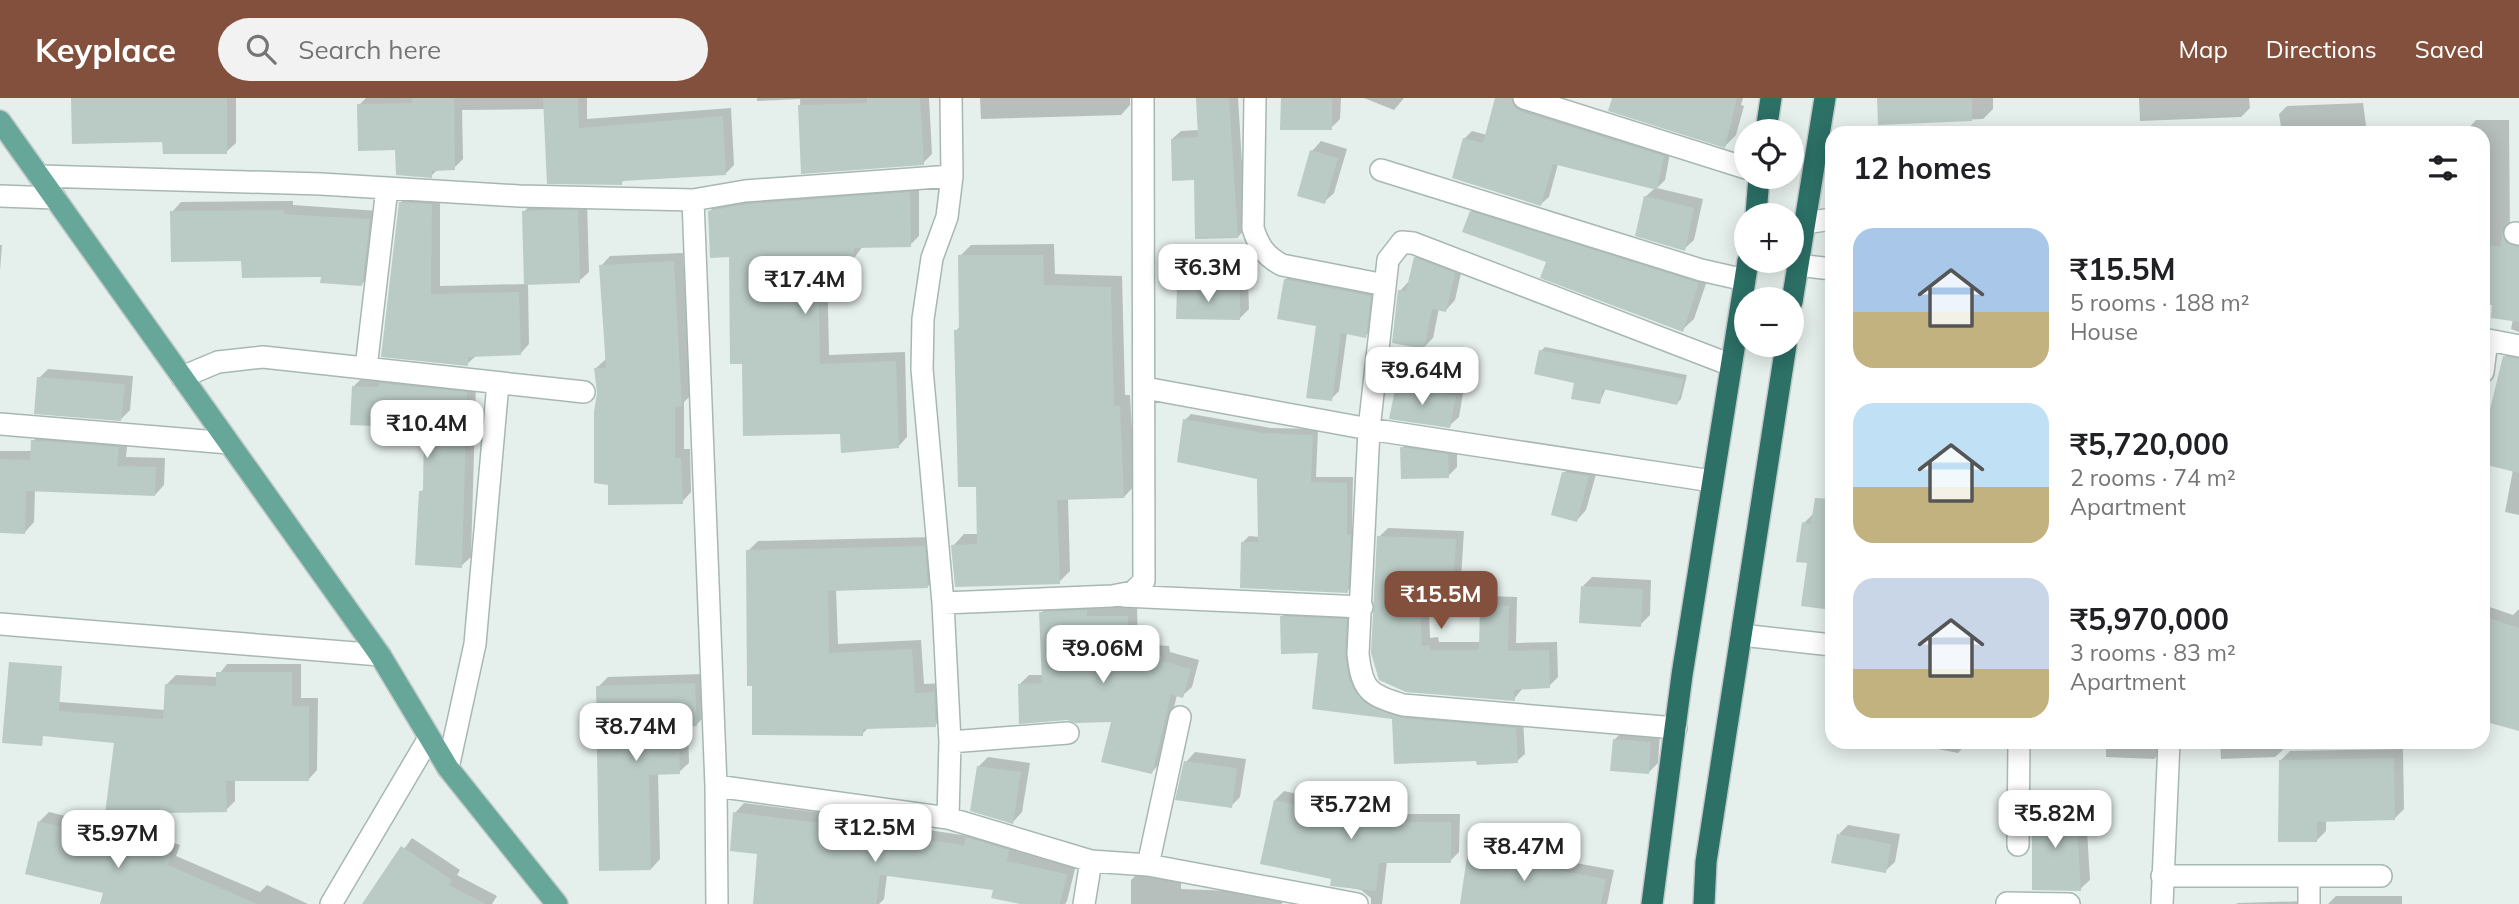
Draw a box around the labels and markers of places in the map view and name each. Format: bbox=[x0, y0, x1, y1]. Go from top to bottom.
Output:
pin: ₹6.3M bbox=[1159, 244, 1257, 304]
pin: ₹17.4M bbox=[748, 256, 862, 316]
pin: ₹9.64M bbox=[1365, 348, 1479, 407]
pin: ₹10.4M bbox=[370, 400, 484, 460]
pin: ₹15.5M bbox=[1384, 572, 1498, 631]
pin: ₹9.06M bbox=[1046, 626, 1160, 685]
pin: ₹8.74M bbox=[579, 704, 693, 763]
pin: ₹5.72M bbox=[1294, 782, 1408, 841]
pin: ₹5.82M bbox=[1998, 790, 2112, 850]
pin: ₹12.5M bbox=[818, 804, 932, 864]
pin: ₹5.97M bbox=[61, 810, 175, 870]
pin: ₹8.47M bbox=[1467, 824, 1581, 883]

